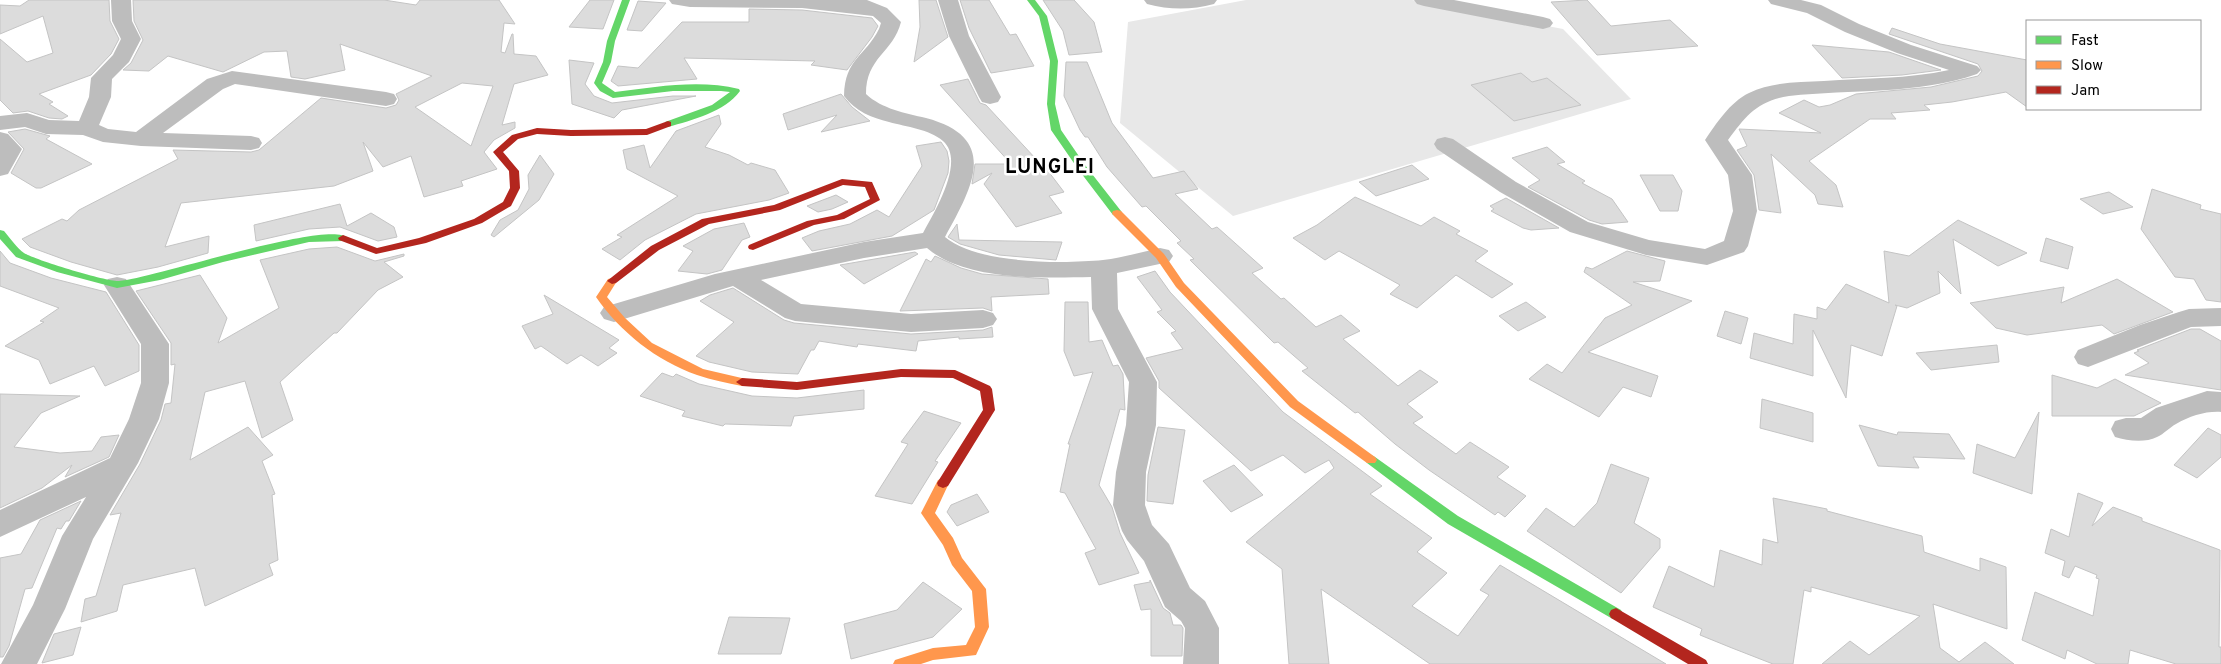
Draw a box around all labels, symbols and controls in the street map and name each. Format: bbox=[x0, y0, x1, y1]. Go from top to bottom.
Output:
legend bbox=[2026, 20, 2201, 110]
text: Fast bbox=[2071, 32, 2099, 51]
text: Slow bbox=[2071, 57, 2103, 76]
text: Jam bbox=[2071, 82, 2100, 101]
district label: LUNGLEI bbox=[1005, 155, 1095, 181]

